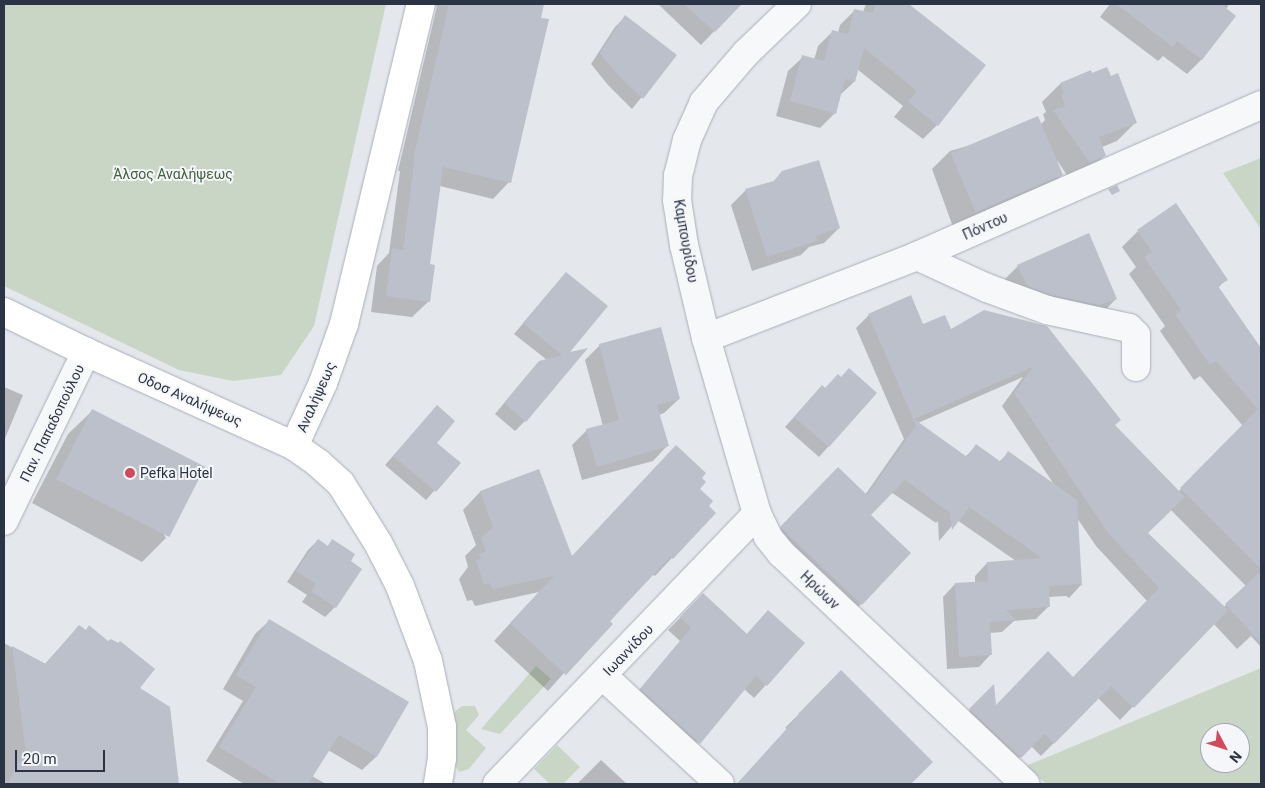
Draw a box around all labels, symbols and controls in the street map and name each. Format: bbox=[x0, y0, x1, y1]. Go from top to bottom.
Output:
park label: Άλσος Αναλήψεως bbox=[113, 166, 233, 182]
street label: Καμπουρίδου bbox=[670, 198, 702, 284]
street label: Πόντου bbox=[960, 209, 1010, 243]
street label: Αναλήψεως bbox=[293, 359, 339, 435]
street label: Παν. Παπαδοπούλου bbox=[16, 362, 88, 484]
street label: Οδοσ Αναλήψεως bbox=[135, 368, 245, 430]
place label: Pefka Hotel bbox=[140, 465, 213, 481]
marker: Pefka Hotel bbox=[124, 467, 136, 479]
street label: Ηρώων bbox=[797, 567, 843, 613]
street label: Ιωαννίδου bbox=[599, 621, 657, 679]
north arrow bbox=[1200, 723, 1250, 773]
scale bar bbox=[18, 740, 108, 772]
text: N bbox=[1226, 748, 1245, 766]
text: 20 m bbox=[23, 750, 57, 768]

